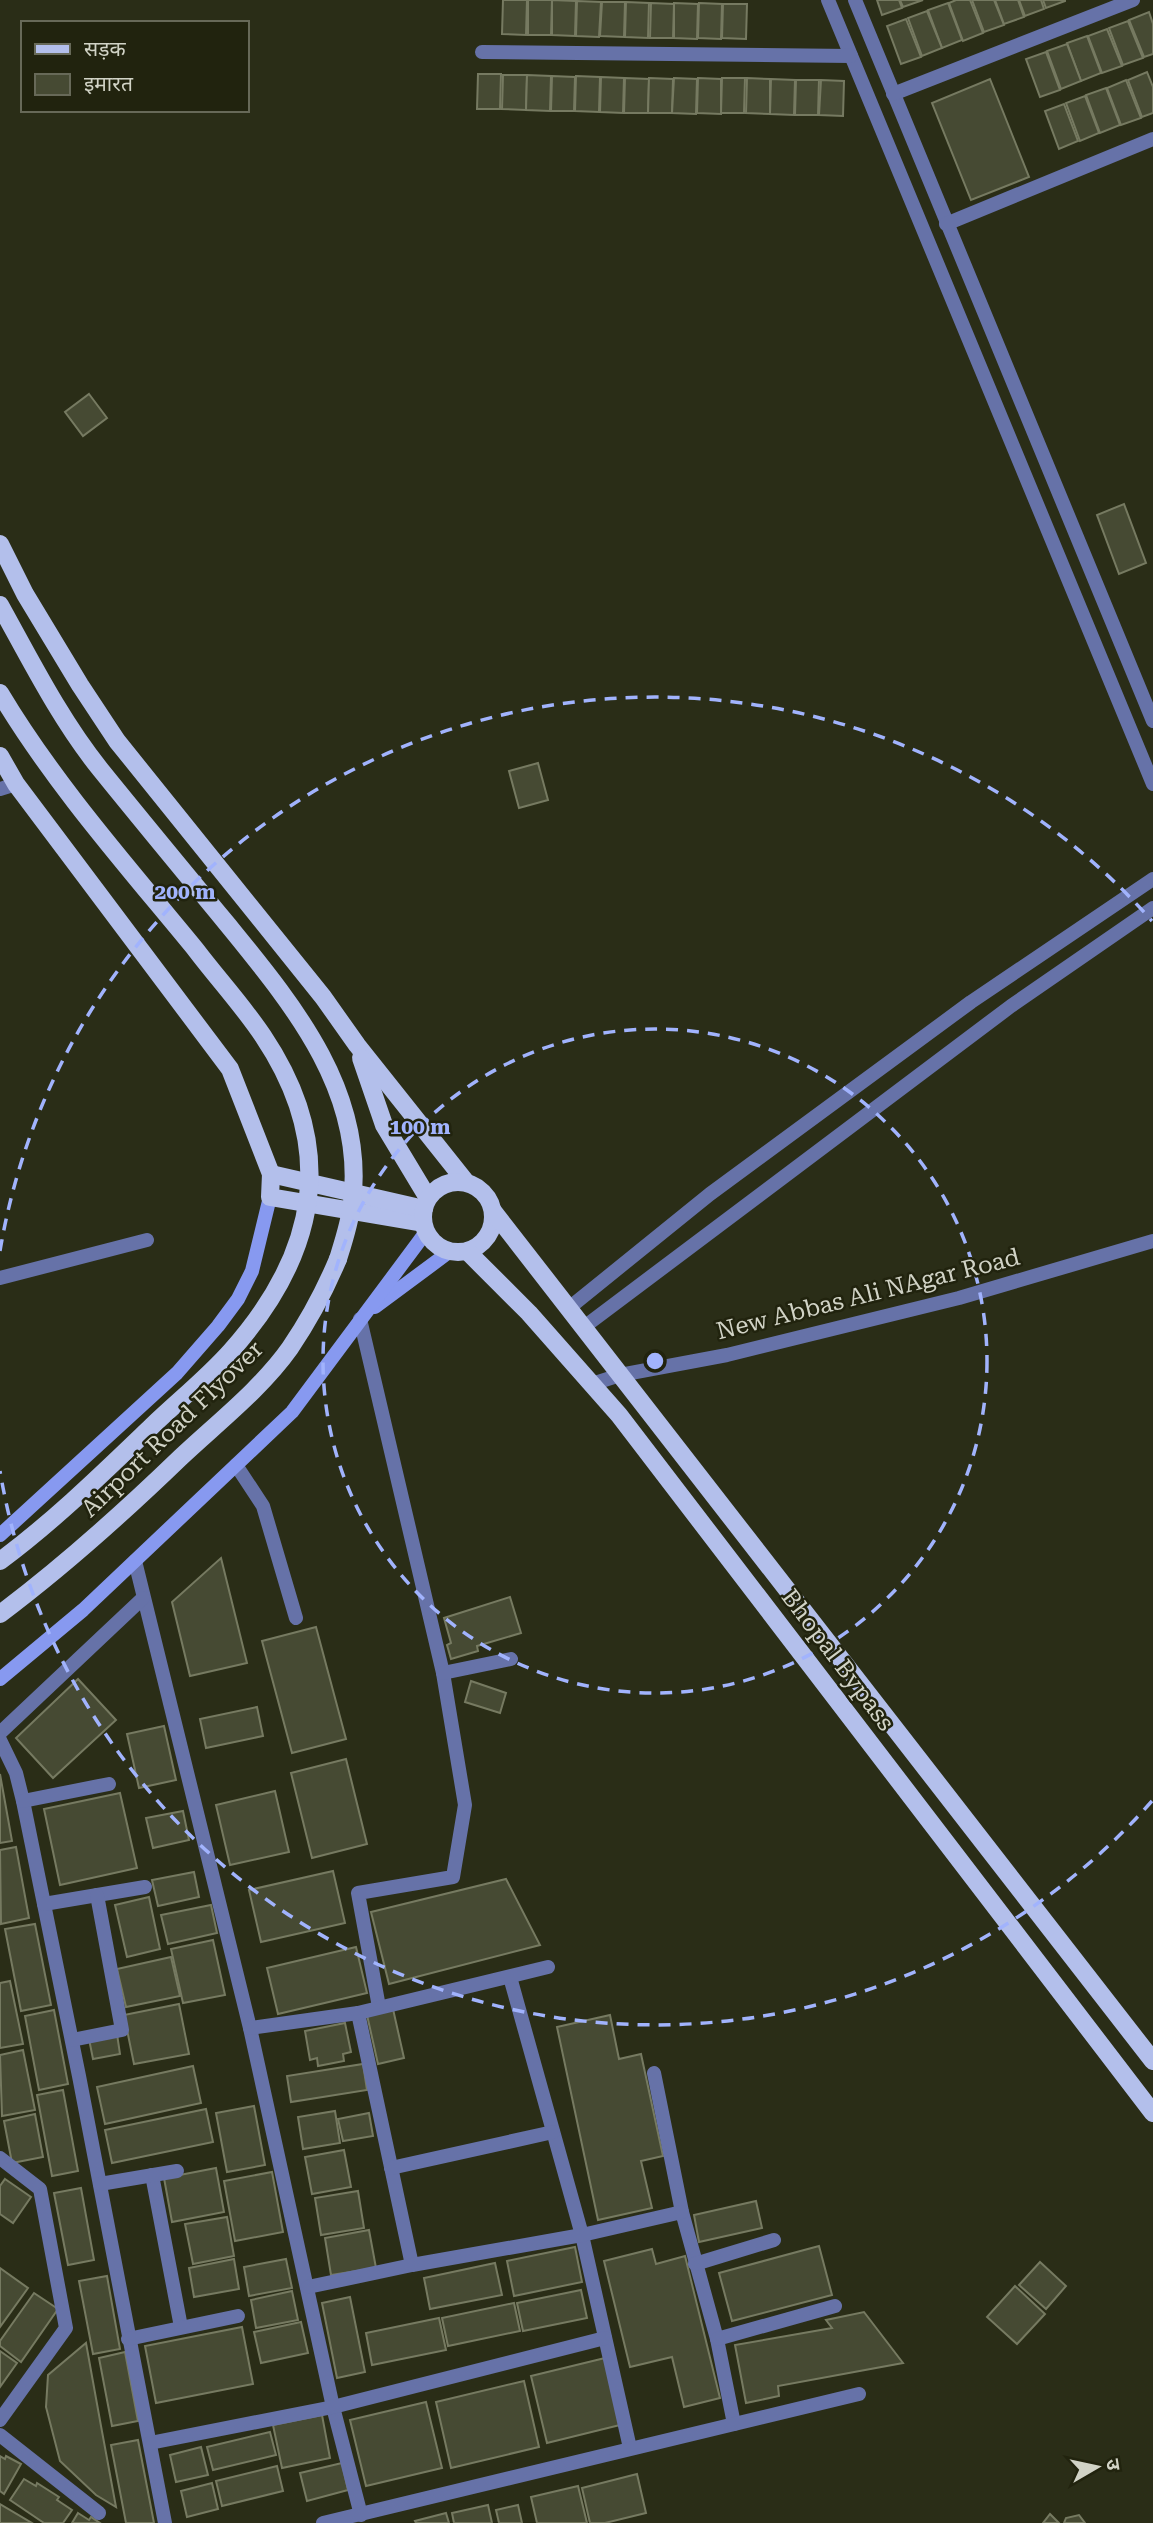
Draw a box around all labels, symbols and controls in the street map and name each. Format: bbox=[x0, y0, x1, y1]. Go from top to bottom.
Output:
legend bbox=[21, 21, 248, 112]
text: सड़क bbox=[84, 37, 126, 61]
text: इमारत bbox=[84, 72, 134, 96]
text: 200 m bbox=[155, 880, 215, 904]
text: 100 m bbox=[390, 1115, 450, 1139]
street label: New Abbas Ali NAgar Road bbox=[713, 1243, 1023, 1345]
street label: Airport Road Flyover bbox=[76, 1335, 269, 1523]
centre of rings bbox=[643, 1349, 667, 1373]
street label: Bhopal Bypass bbox=[776, 1584, 900, 1736]
north arrow bbox=[1062, 2432, 1132, 2502]
text: उ bbox=[1101, 2457, 1126, 2473]

